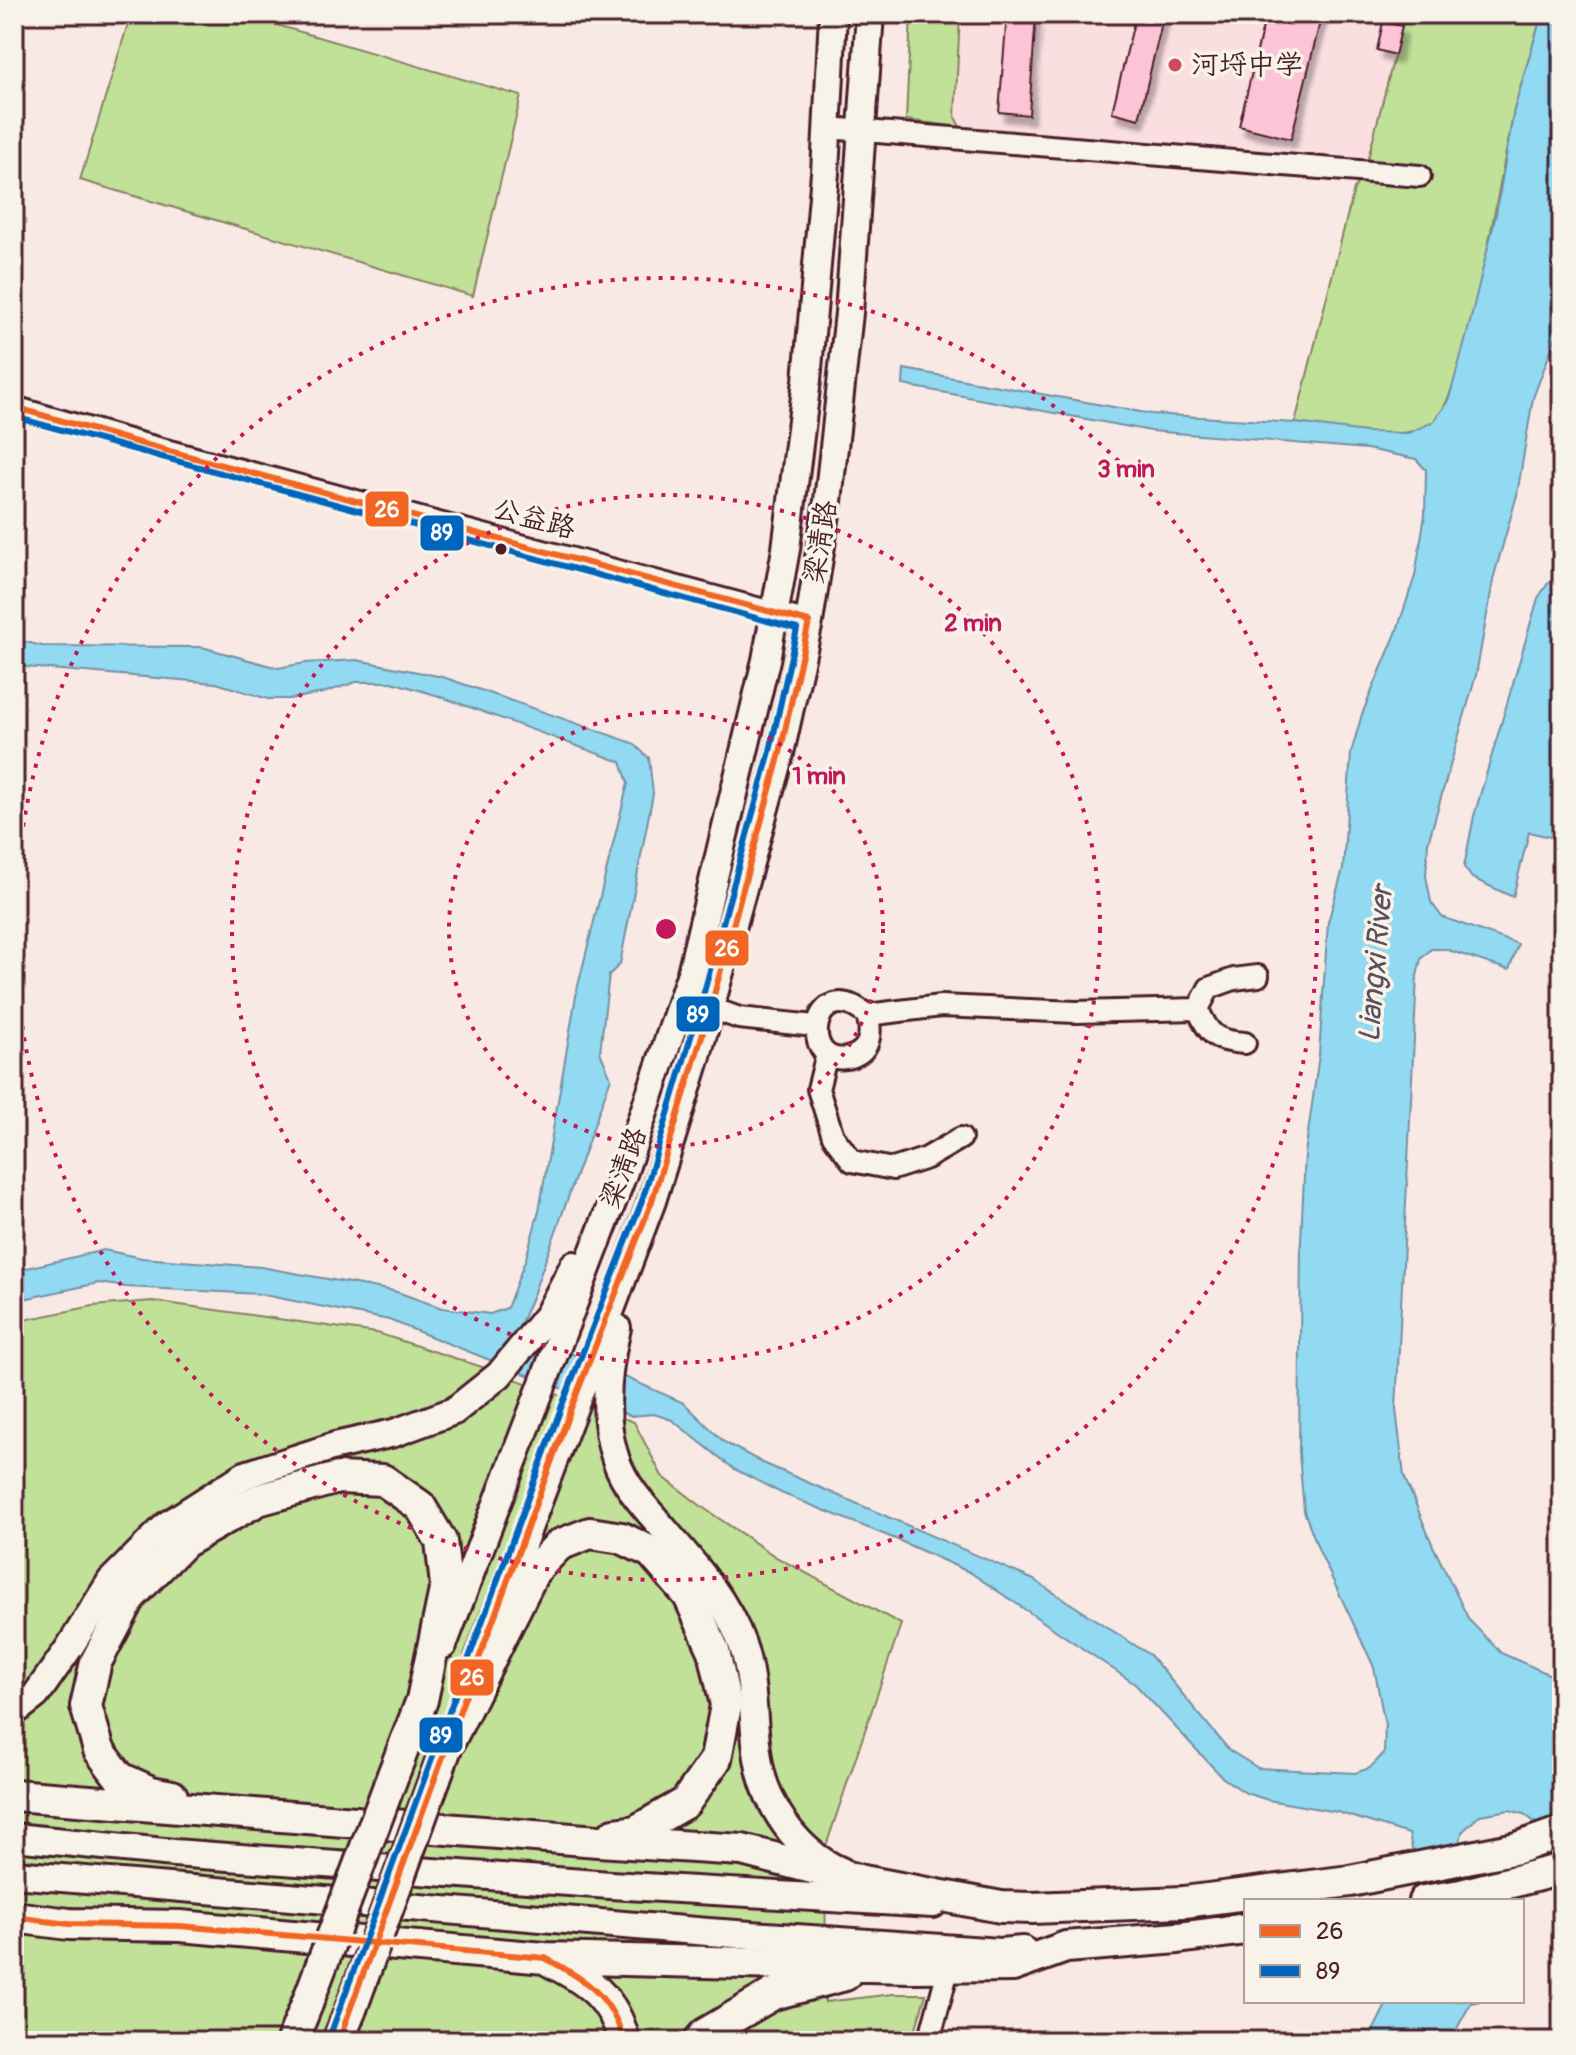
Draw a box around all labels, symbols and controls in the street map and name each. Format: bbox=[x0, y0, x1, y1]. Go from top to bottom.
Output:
place label: 河埒中学 bbox=[1191, 48, 1303, 83]
marker: 河埒中学 bbox=[1166, 56, 1184, 74]
text: 3 min bbox=[1097, 455, 1155, 484]
line badge: 26 bbox=[364, 490, 410, 528]
street label: 公益路 bbox=[489, 491, 579, 547]
text: 26 bbox=[374, 496, 400, 524]
street label: 梁清路 bbox=[797, 498, 845, 586]
line badge: 89 bbox=[419, 514, 465, 552]
text: 89 bbox=[431, 519, 453, 547]
unlabelled marker bbox=[493, 541, 509, 557]
text: 2 min bbox=[944, 609, 1002, 638]
text: 1 min bbox=[792, 762, 846, 791]
water label: Liangxi River bbox=[1351, 881, 1402, 1044]
centre of rings bbox=[652, 915, 680, 943]
line badge: 26 bbox=[704, 929, 750, 967]
text: 26 bbox=[714, 935, 740, 963]
line badge: 89 bbox=[675, 995, 721, 1033]
text: 89 bbox=[687, 1001, 709, 1029]
street label: 梁清路 bbox=[593, 1123, 655, 1213]
line badge: 26 bbox=[449, 1658, 495, 1697]
text: 26 bbox=[459, 1664, 485, 1692]
line badge: 89 bbox=[418, 1716, 464, 1754]
text: 89 bbox=[430, 1722, 452, 1750]
legend bbox=[1244, 1899, 1524, 2003]
text: 26 bbox=[1316, 1917, 1343, 1946]
text: 89 bbox=[1316, 1957, 1340, 1986]

